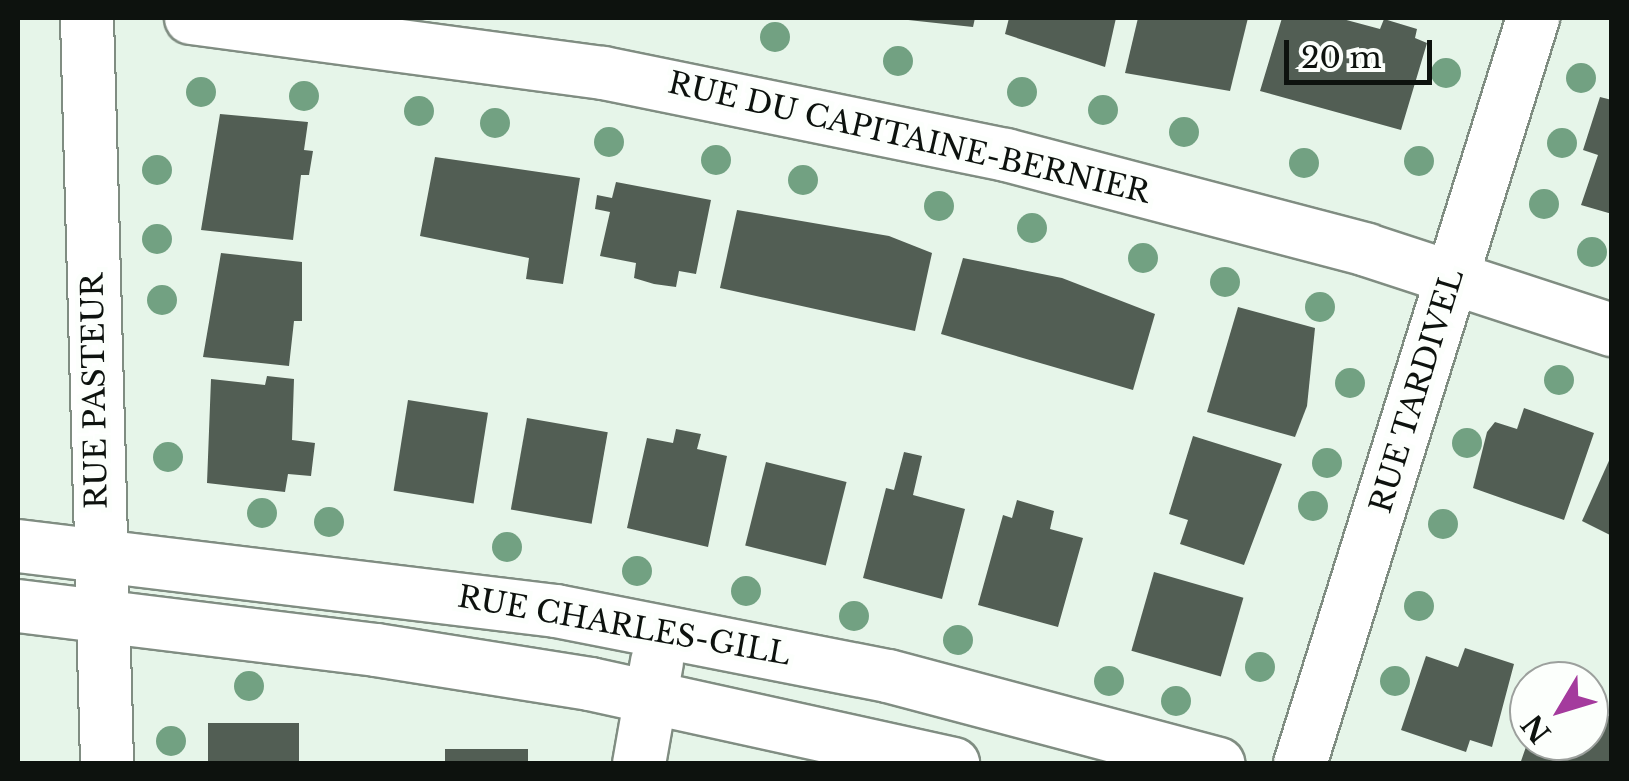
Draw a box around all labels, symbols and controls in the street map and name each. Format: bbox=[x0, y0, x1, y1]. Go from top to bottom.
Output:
scale bar bbox=[1289, 20, 1436, 82]
text: 20 m bbox=[1301, 39, 1382, 76]
street label: RUE DU CAPITAINE-BERNIER bbox=[665, 65, 1153, 211]
street label: RUE TARDIVEL bbox=[1363, 264, 1471, 518]
street label: RUE PASTEUR bbox=[75, 273, 115, 509]
street label: RUE CHARLES-GILL bbox=[455, 579, 793, 673]
north arrow bbox=[1509, 661, 1609, 761]
text: N bbox=[1515, 707, 1558, 750]

